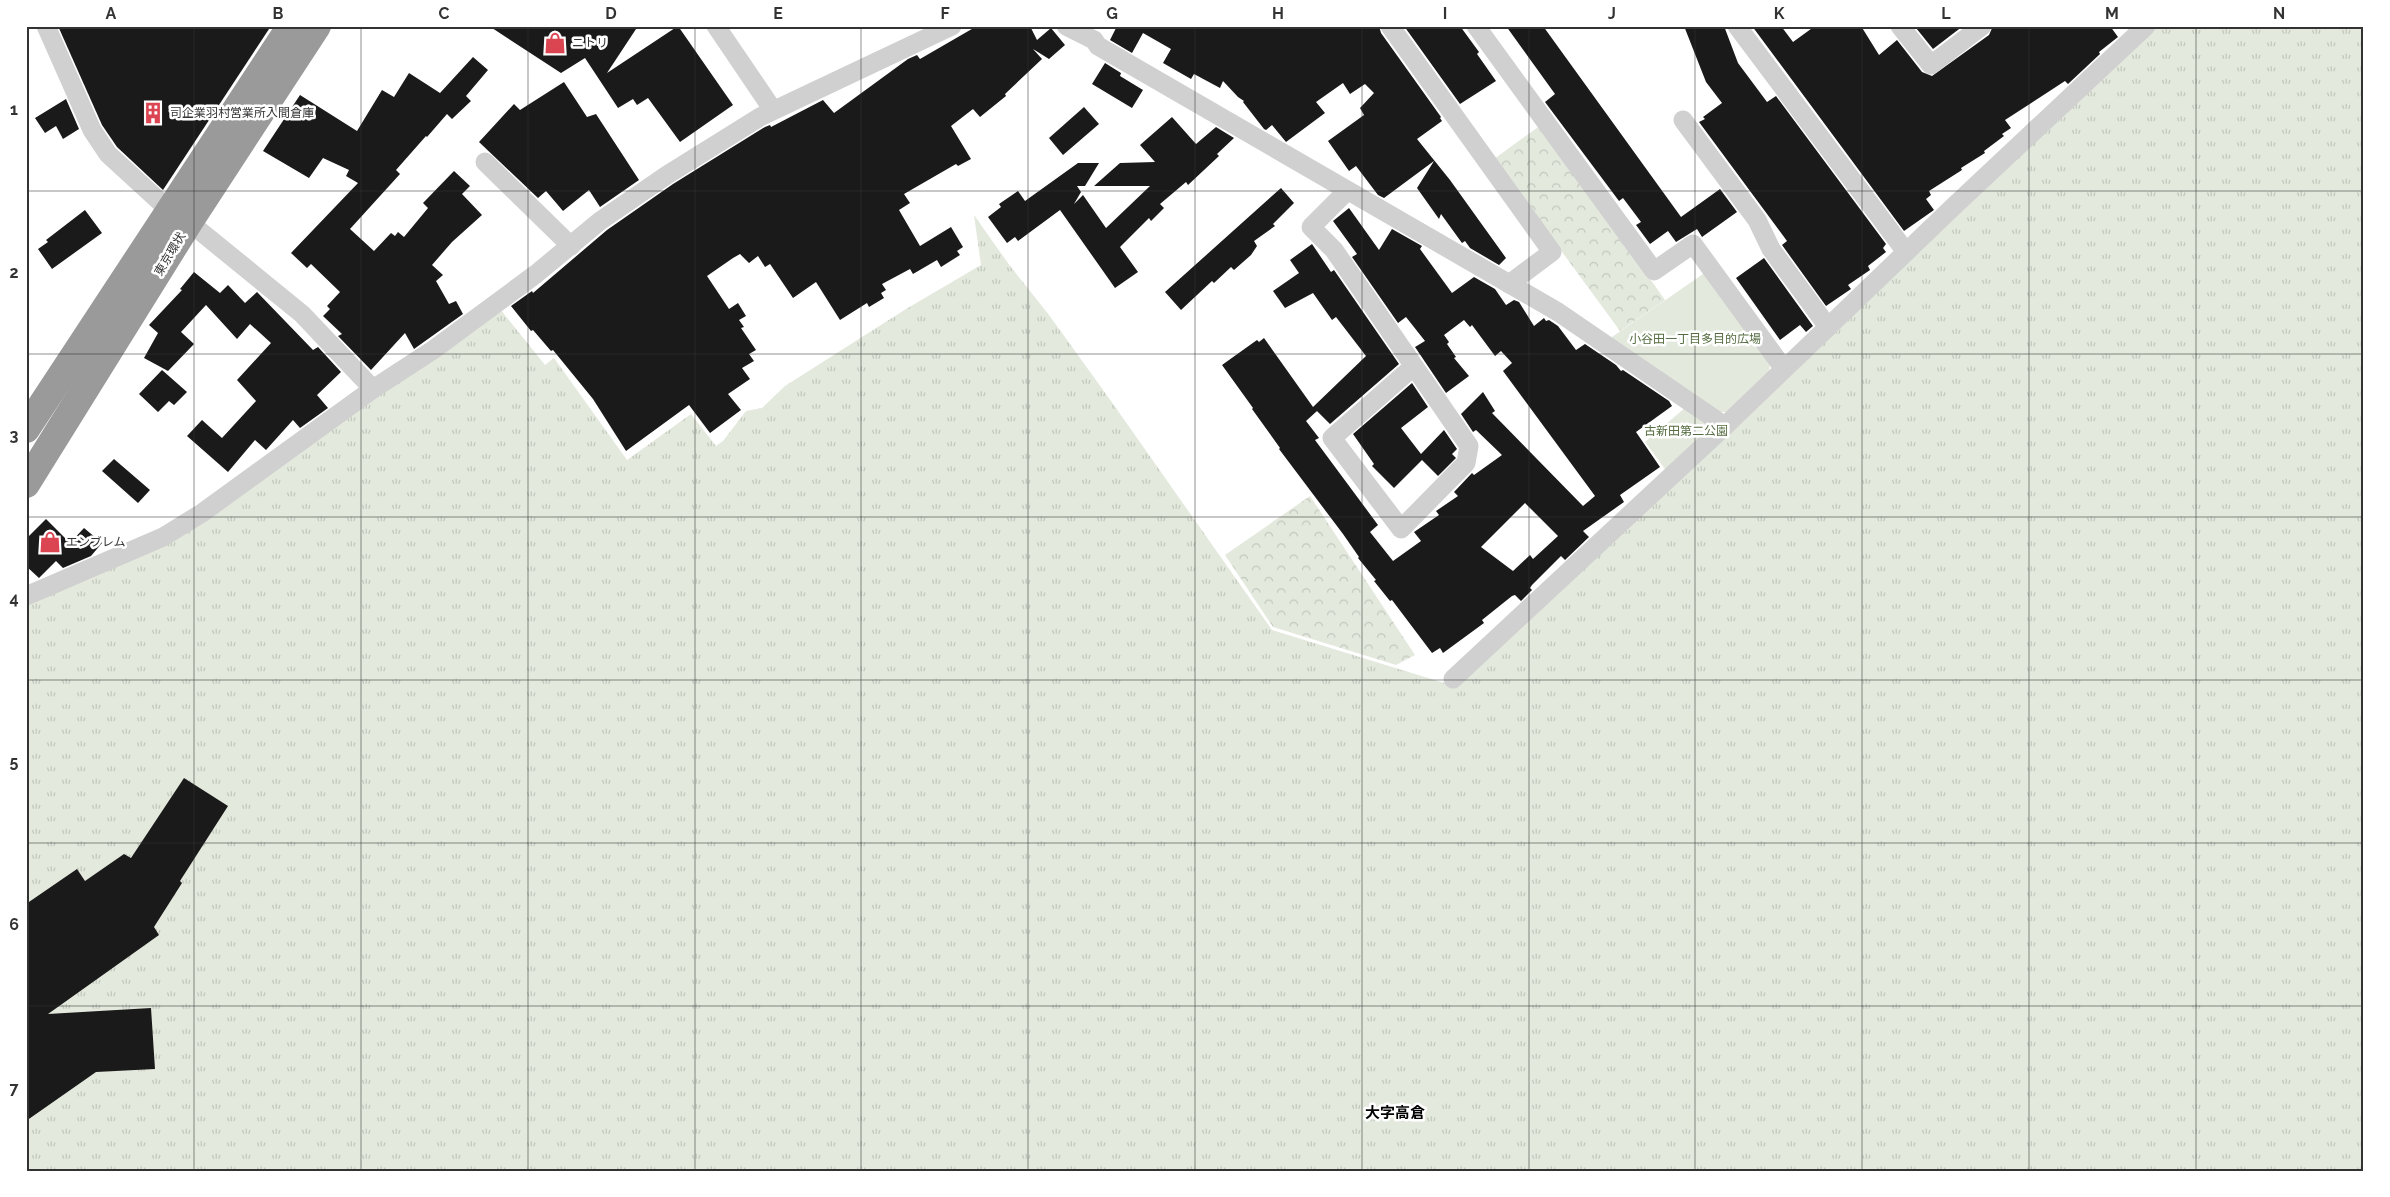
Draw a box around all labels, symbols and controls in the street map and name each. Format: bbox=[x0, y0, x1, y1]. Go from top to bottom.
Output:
text: A bbox=[106, 4, 117, 23]
text: B bbox=[273, 4, 284, 23]
text: C bbox=[439, 4, 450, 23]
text: D bbox=[605, 4, 617, 23]
text: E bbox=[773, 4, 783, 23]
text: F bbox=[940, 4, 950, 23]
text: G bbox=[1106, 4, 1118, 23]
text: H bbox=[1272, 4, 1284, 23]
text: I bbox=[1443, 4, 1447, 23]
text: J bbox=[1608, 4, 1616, 23]
text: K bbox=[1774, 4, 1785, 23]
text: L bbox=[1941, 4, 1951, 23]
text: M bbox=[2105, 4, 2119, 23]
text: N bbox=[2273, 4, 2285, 23]
shop icon: ニトリ bbox=[542, 30, 568, 56]
place label: ニトリ bbox=[572, 36, 608, 50]
text: 1 bbox=[10, 100, 18, 119]
building icon: 司企業羽村営業所入間倉庫 bbox=[140, 100, 166, 126]
place label: 司企業羽村営業所入間倉庫 bbox=[170, 106, 314, 120]
street label: 東京環状 bbox=[152, 230, 188, 278]
text: 2 bbox=[9, 263, 19, 282]
park label: 小谷田一丁目多目的広場 bbox=[1629, 332, 1761, 346]
park label: 古新田第二公園 bbox=[1644, 424, 1728, 438]
text: 3 bbox=[10, 426, 19, 445]
shop icon: エンブレム bbox=[37, 529, 63, 555]
place label: エンブレム bbox=[66, 535, 125, 549]
text: 4 bbox=[9, 589, 19, 608]
text: 5 bbox=[10, 752, 19, 771]
text: 6 bbox=[9, 915, 19, 934]
text: 7 bbox=[10, 1079, 19, 1098]
district label: 大字高倉 bbox=[1365, 1104, 1425, 1122]

